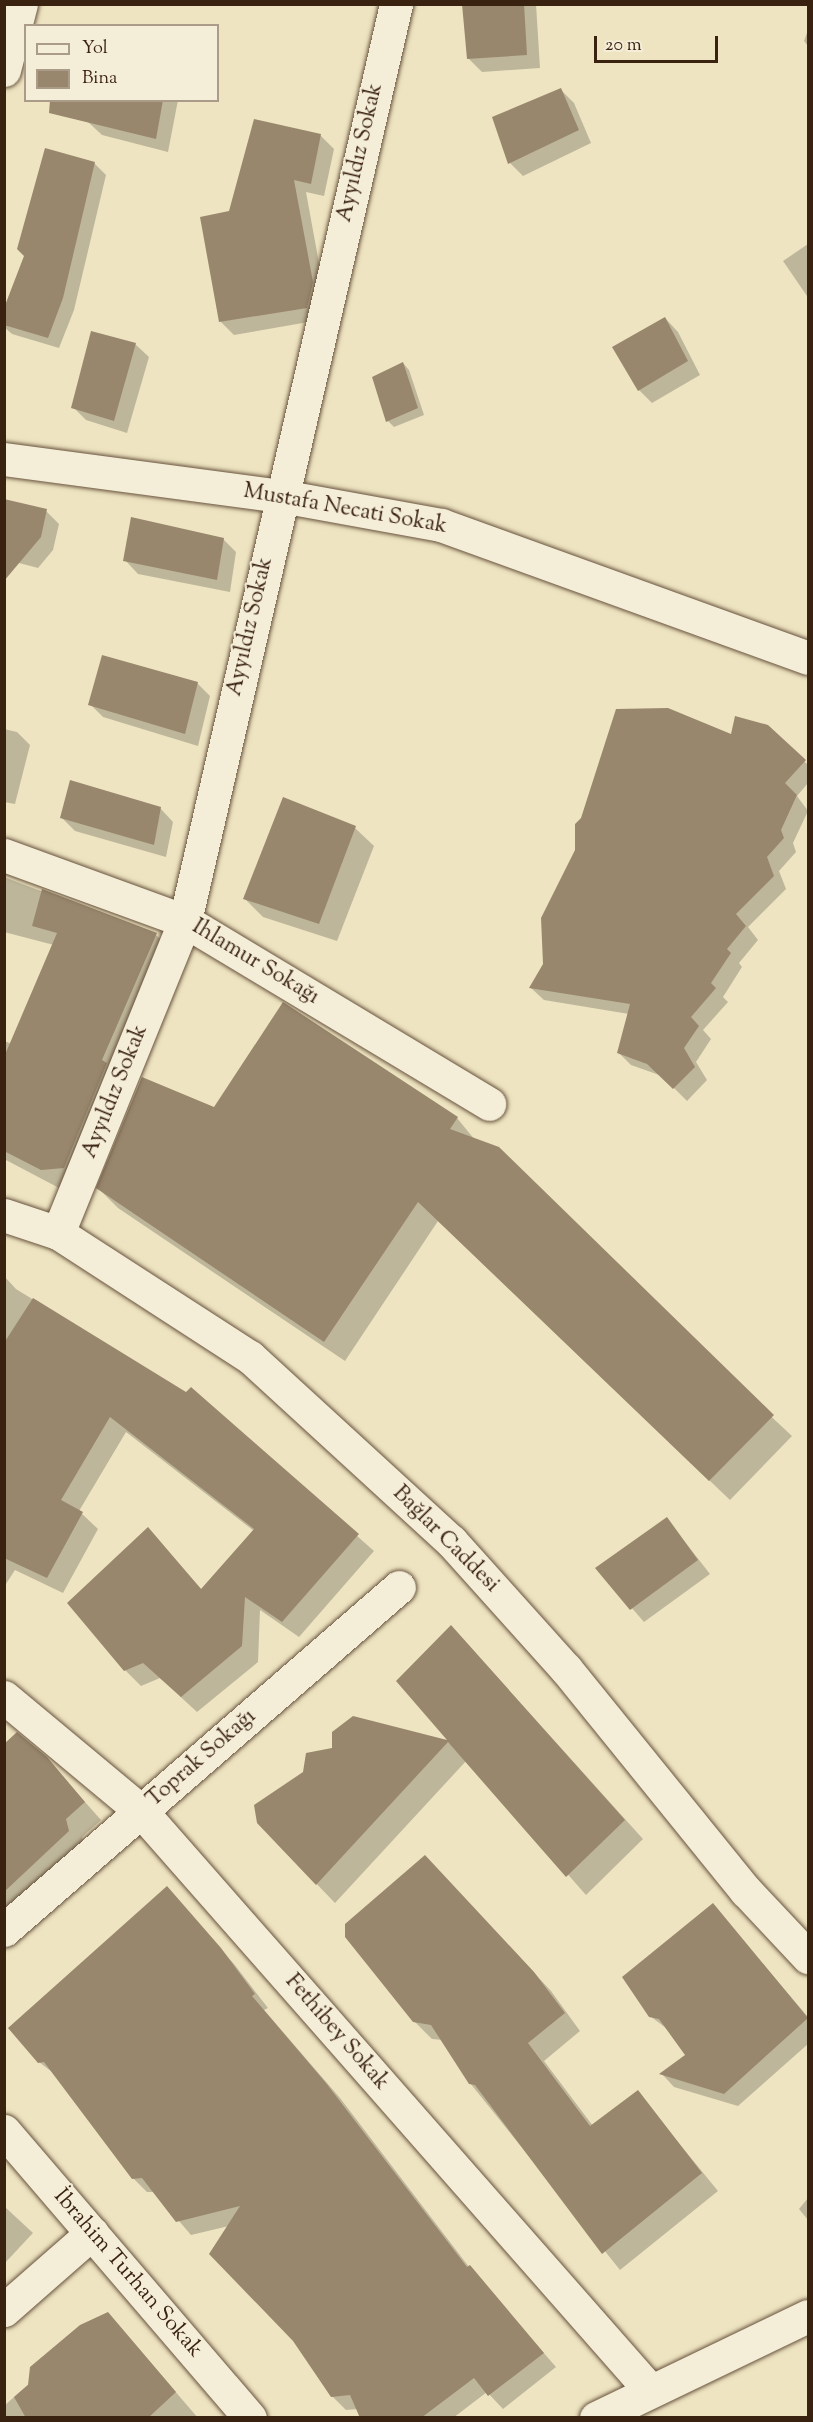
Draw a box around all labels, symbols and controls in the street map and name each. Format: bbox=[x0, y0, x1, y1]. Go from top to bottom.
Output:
legend bbox=[24, 24, 219, 102]
scale bar bbox=[597, 24, 722, 62]
text: 20 m bbox=[605, 33, 642, 59]
text: Yol bbox=[82, 36, 108, 62]
text: Bina bbox=[82, 66, 117, 92]
street label: Ayyıldız Sokak bbox=[332, 81, 390, 225]
street label: Mustafa Necati Sokak bbox=[241, 479, 449, 541]
street label: Ayyıldız Sokak bbox=[222, 555, 280, 699]
street label: Ihlamur Sokağı bbox=[187, 915, 323, 1011]
street label: Ayyıldız Sokak bbox=[77, 1021, 155, 1163]
street label: Bağlar Caddesi bbox=[386, 1481, 504, 1599]
street label: Toprak Sokağı bbox=[142, 1704, 262, 1814]
street label: Fethibey Sokak bbox=[278, 1970, 394, 2096]
street label: İbrahim Turhan Sokak bbox=[47, 2184, 207, 2364]

